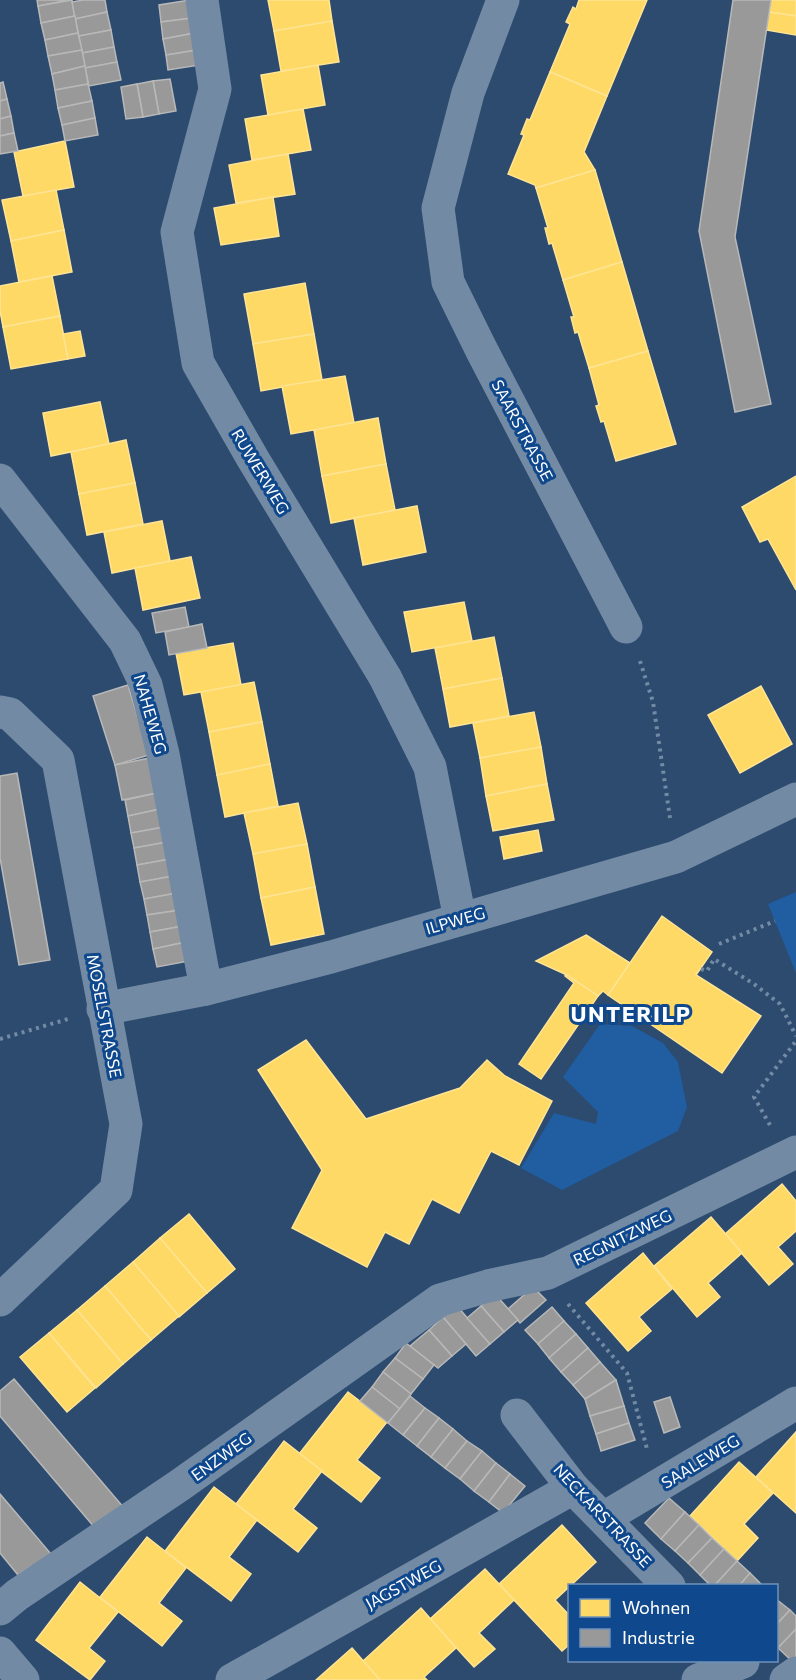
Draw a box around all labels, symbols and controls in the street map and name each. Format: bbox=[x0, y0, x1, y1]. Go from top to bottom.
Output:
street label: SAARSTRASSE bbox=[488, 376, 558, 484]
street label: RUWERWEG bbox=[228, 425, 294, 517]
street label: NAHEWEG bbox=[131, 672, 171, 756]
street label: ILPWEG bbox=[423, 902, 487, 938]
street label: MOSELSTRASSE bbox=[84, 953, 126, 1079]
district label: UNTERILP bbox=[570, 1000, 692, 1027]
street label: REGNITZWEG bbox=[570, 1205, 674, 1269]
street label: ENZWEG bbox=[187, 1428, 255, 1484]
street label: SAALEWEG bbox=[658, 1430, 742, 1492]
street label: NECKARSTRASSE bbox=[550, 1459, 656, 1571]
street label: JAGSTWEG bbox=[362, 1555, 444, 1613]
legend bbox=[568, 1584, 778, 1662]
text: Wohnen bbox=[622, 1596, 690, 1618]
text: Industrie bbox=[622, 1626, 695, 1648]

